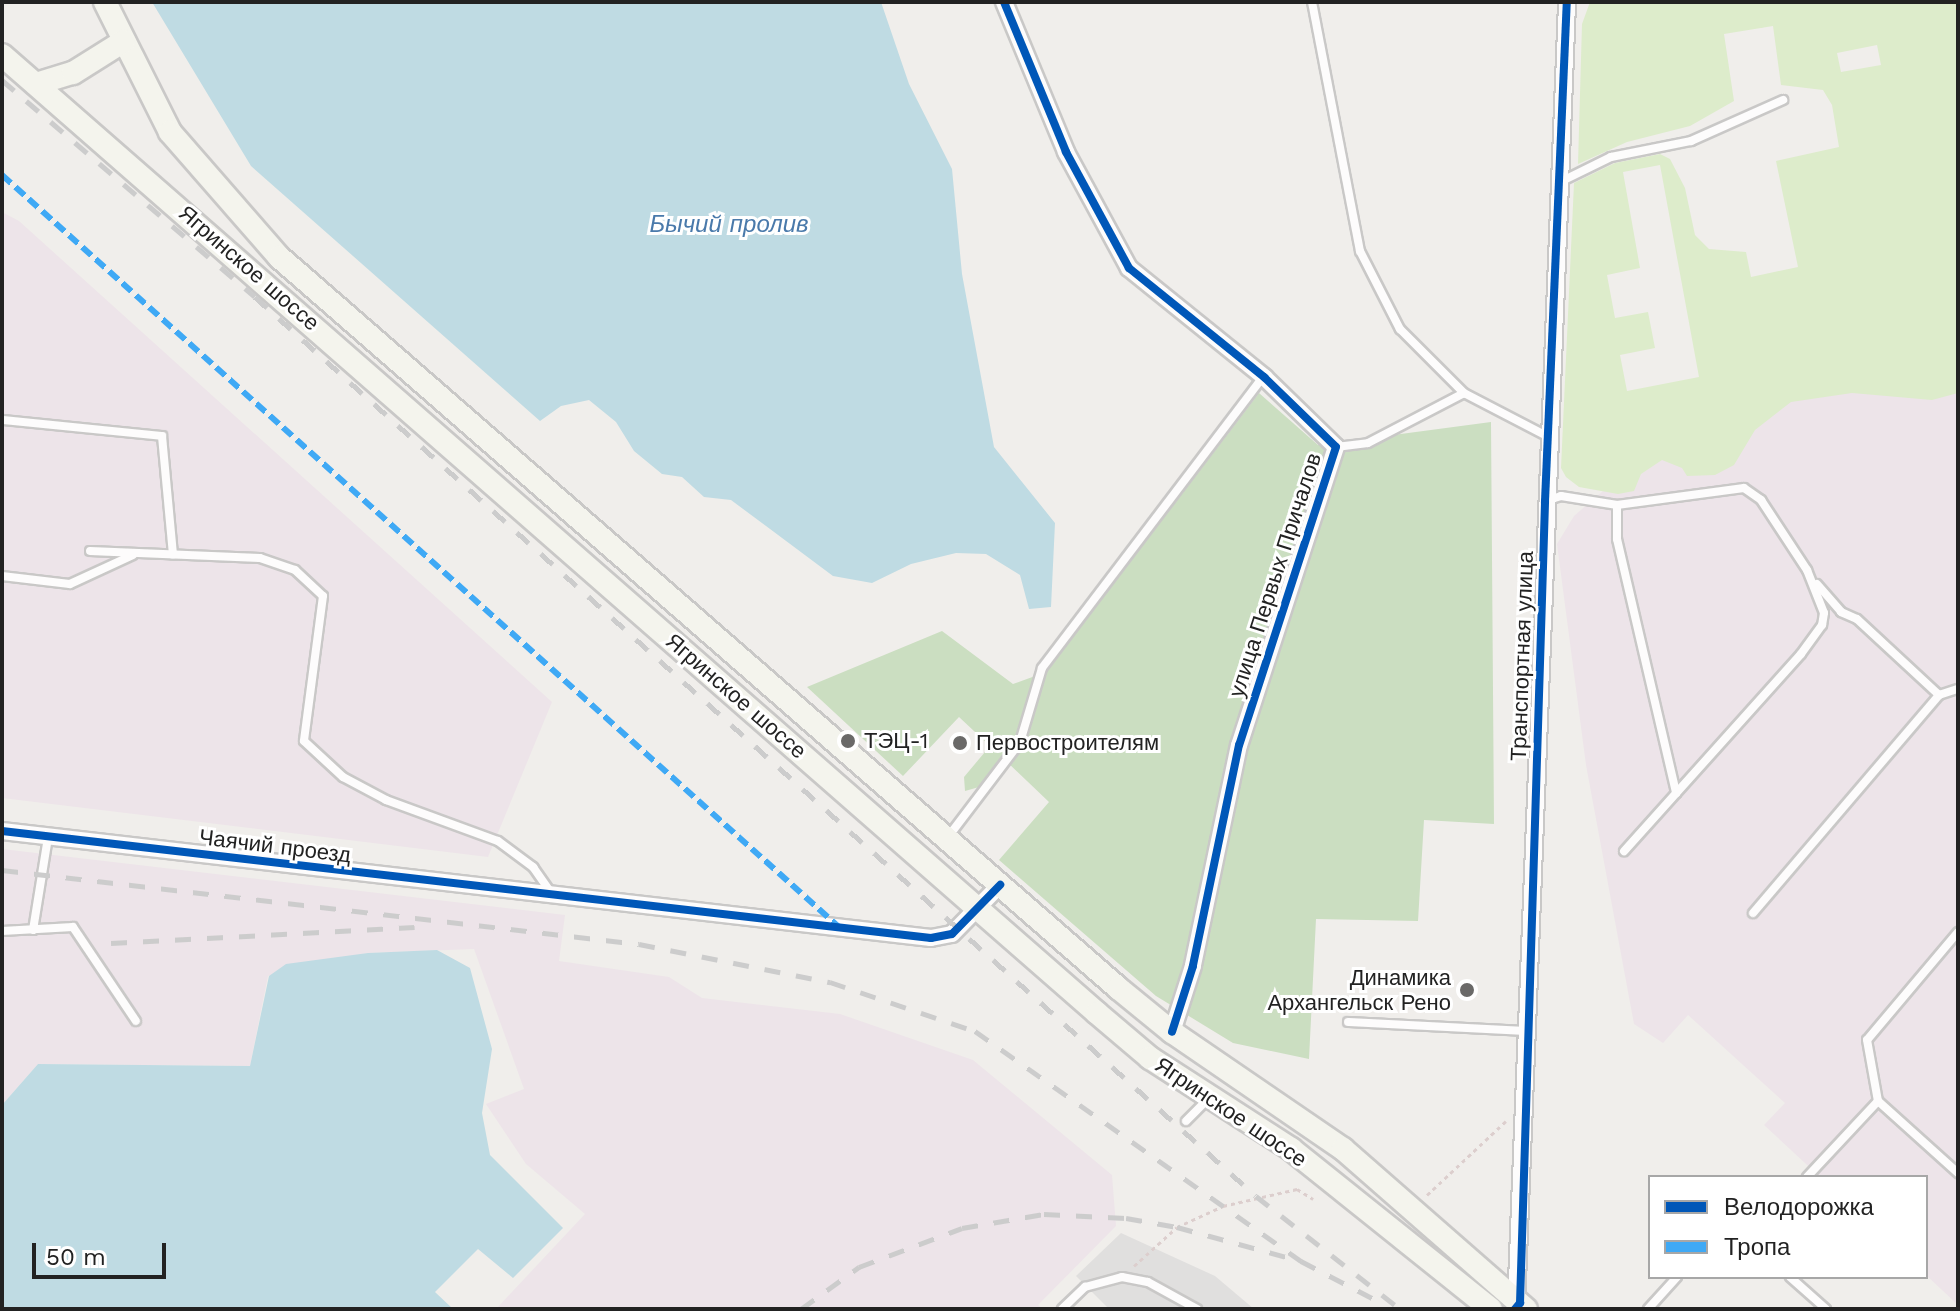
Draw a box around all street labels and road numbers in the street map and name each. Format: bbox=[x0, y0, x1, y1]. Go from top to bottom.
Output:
street label: Ягринское шоссе bbox=[173, 200, 325, 336]
street label: улица Первых Причалов bbox=[1223, 450, 1327, 700]
street label: Транспортная улица bbox=[1505, 551, 1539, 761]
street label: Ягринское шоссе bbox=[660, 628, 812, 764]
street label: Чаячий проезд bbox=[197, 824, 353, 868]
street label: Ягринское шоссе bbox=[1150, 1051, 1312, 1173]

